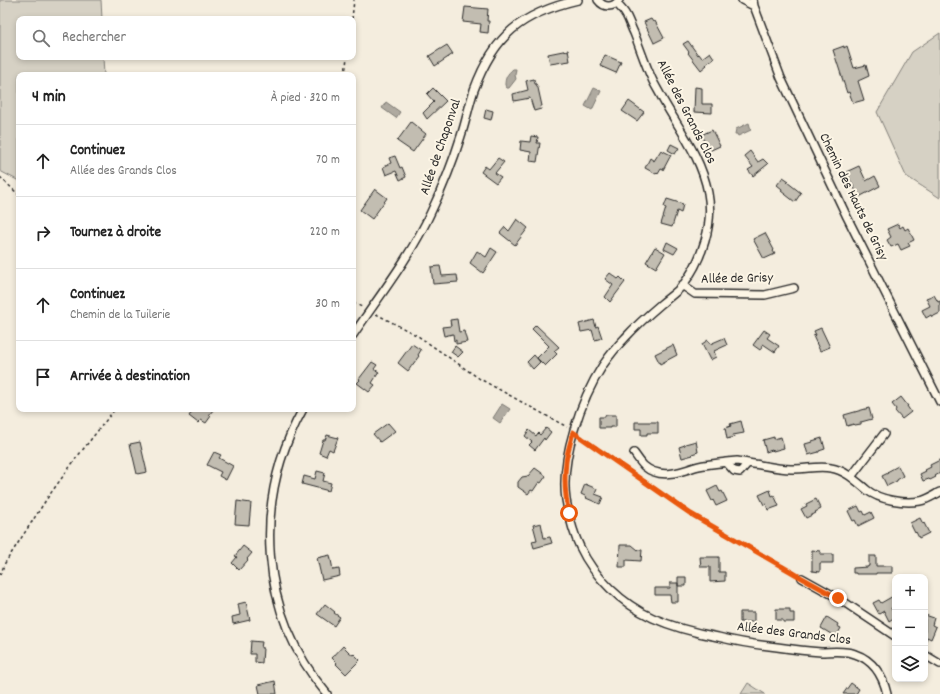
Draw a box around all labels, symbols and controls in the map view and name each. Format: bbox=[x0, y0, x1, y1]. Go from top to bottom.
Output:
search box bbox=[16, 16, 356, 60]
icon: search bbox=[30, 27, 52, 49]
text: Rechercher bbox=[62, 27, 126, 49]
street label: Allée des Grands Clos bbox=[651, 56, 721, 168]
text: 4 min bbox=[32, 86, 66, 110]
text: À pied · 320 m bbox=[271, 89, 340, 108]
street label: Allée de Chaponval bbox=[415, 96, 467, 198]
street label: Chemin des Hauts de Grisy bbox=[813, 130, 893, 264]
text: Continuez bbox=[70, 140, 125, 162]
icon: ahead bbox=[32, 150, 54, 172]
text: 70 m bbox=[316, 151, 340, 170]
text: Allée des Grands Clos bbox=[70, 162, 177, 181]
icon: right bbox=[32, 222, 54, 244]
text: Tournez à droite bbox=[70, 222, 161, 244]
text: 220 m bbox=[310, 223, 340, 242]
street label: Allée de Grisy bbox=[701, 268, 774, 290]
text: Continuez bbox=[70, 284, 125, 306]
icon: ahead bbox=[32, 294, 54, 316]
text: 30 m bbox=[315, 295, 340, 314]
text: Chemin de la Tuilerie bbox=[70, 306, 170, 325]
icon: arrive bbox=[32, 366, 54, 388]
text: Arrivée à destination bbox=[70, 366, 190, 388]
route start bbox=[560, 504, 578, 522]
map controls bbox=[892, 574, 928, 682]
button: + bbox=[892, 574, 928, 610]
route end bbox=[829, 589, 847, 607]
button: − bbox=[892, 610, 928, 646]
street label: Allée des Grands Clos bbox=[736, 617, 852, 651]
button: layers bbox=[892, 646, 928, 682]

